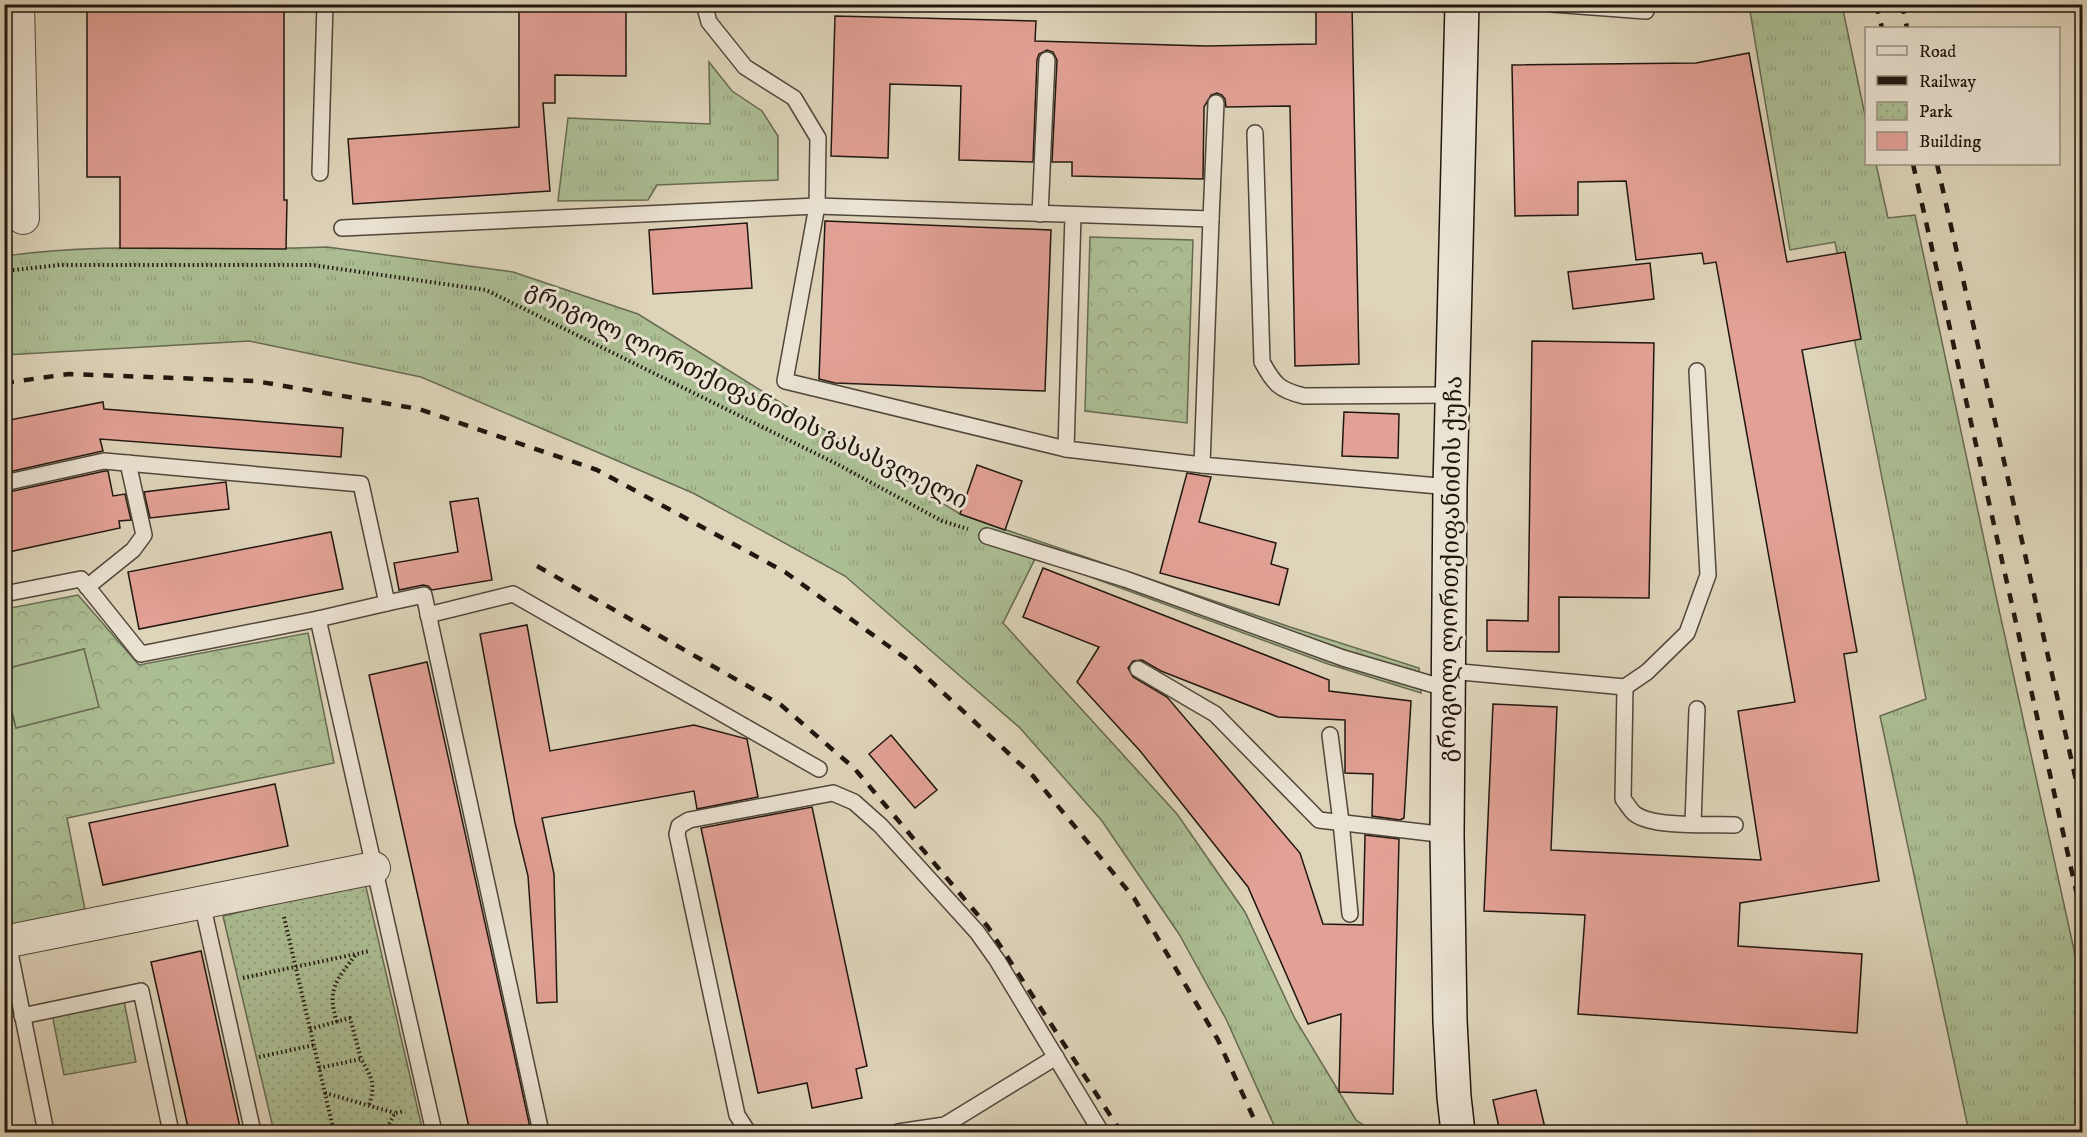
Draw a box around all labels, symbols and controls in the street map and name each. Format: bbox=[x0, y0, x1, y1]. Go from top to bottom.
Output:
legend bbox=[1865, 27, 2060, 165]
text: Road bbox=[1919, 41, 1956, 63]
text: Railway bbox=[1919, 71, 1977, 93]
text: Park bbox=[1919, 101, 1953, 123]
text: Building bbox=[1919, 131, 1981, 153]
street label: გრიგოლ ლორთქიფანიძის გასასვლელი bbox=[520, 275, 973, 516]
street label: გრიგოლ ლორთქიფანიძის ქუჩა bbox=[1433, 375, 1469, 763]

